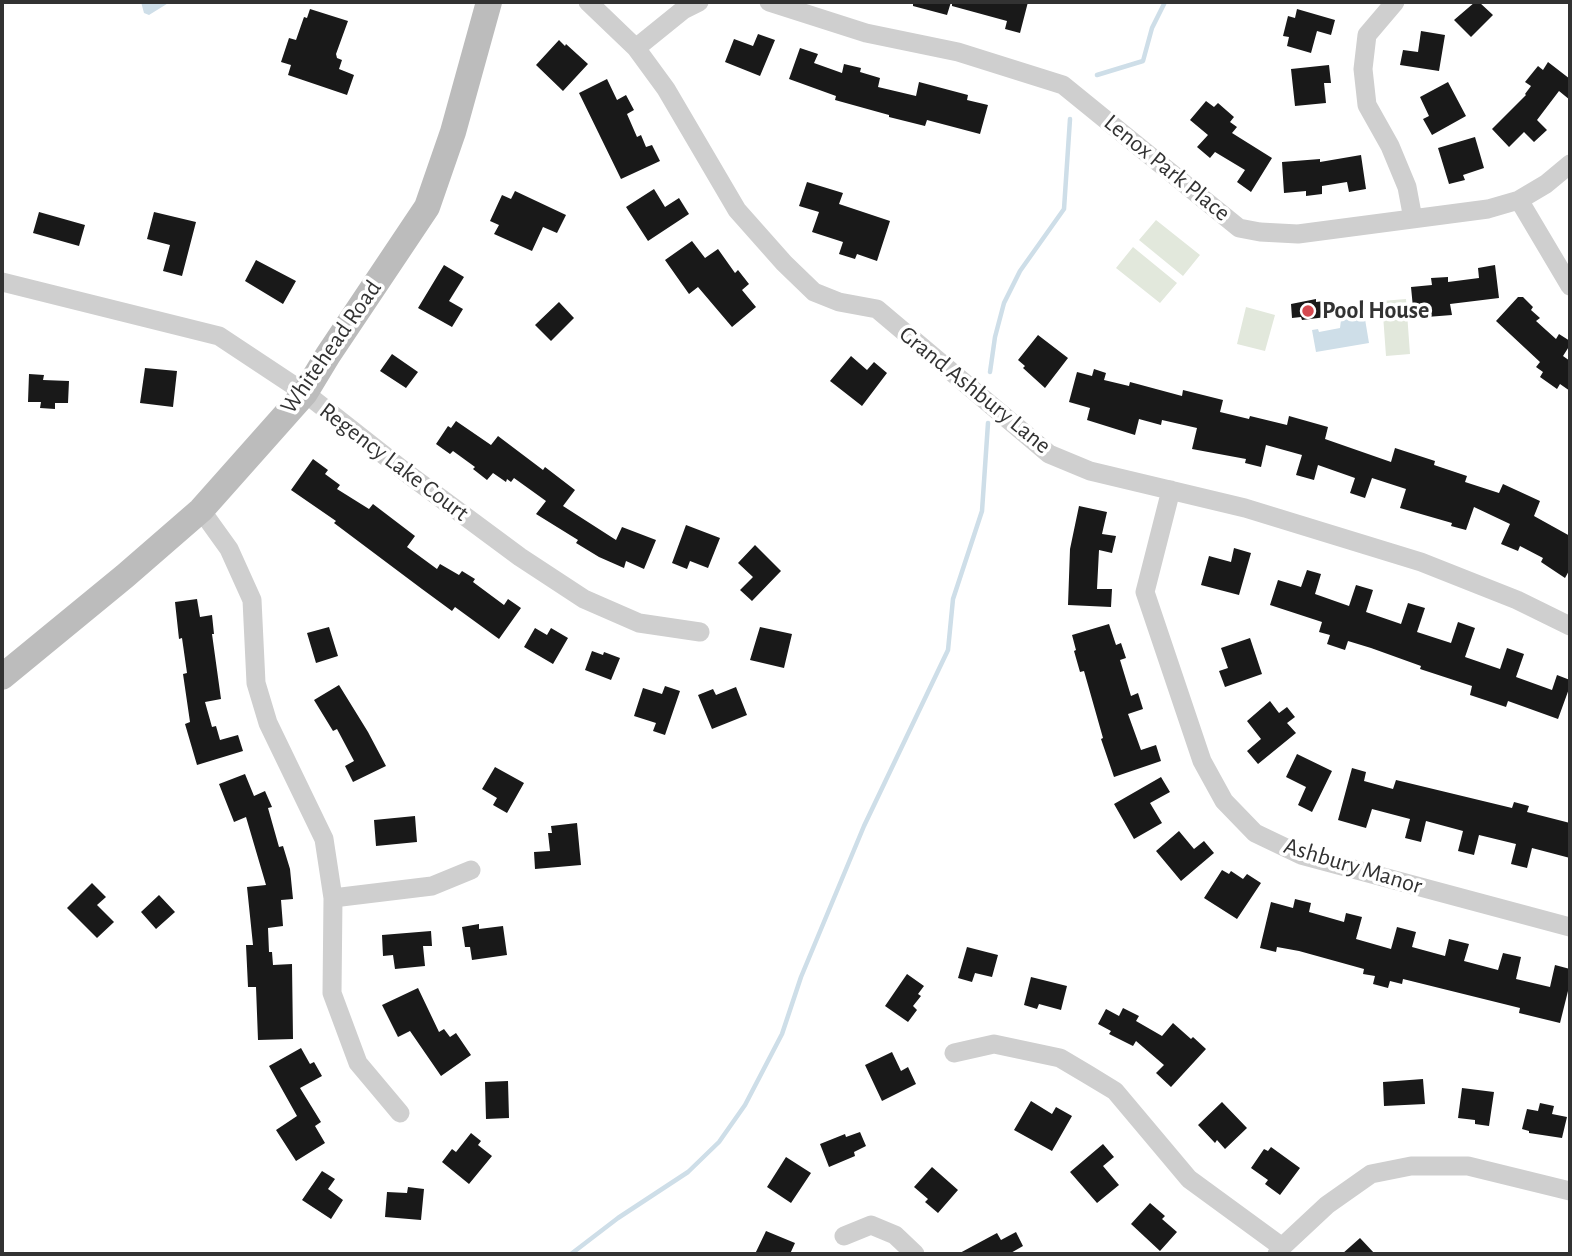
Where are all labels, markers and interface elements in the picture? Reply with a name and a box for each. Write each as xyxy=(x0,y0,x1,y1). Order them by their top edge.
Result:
street label: Lenox Park Place xyxy=(1098,108,1236,228)
street label: Whitehead Road xyxy=(274,275,388,419)
place label: Pool House xyxy=(1322,297,1429,325)
marker: Pool House xyxy=(1300,303,1316,319)
street label: Grand Ashbury Lane xyxy=(893,320,1057,460)
street label: Regency Lake Court xyxy=(314,396,474,528)
street label: Ashbury Manor xyxy=(1280,831,1426,901)

